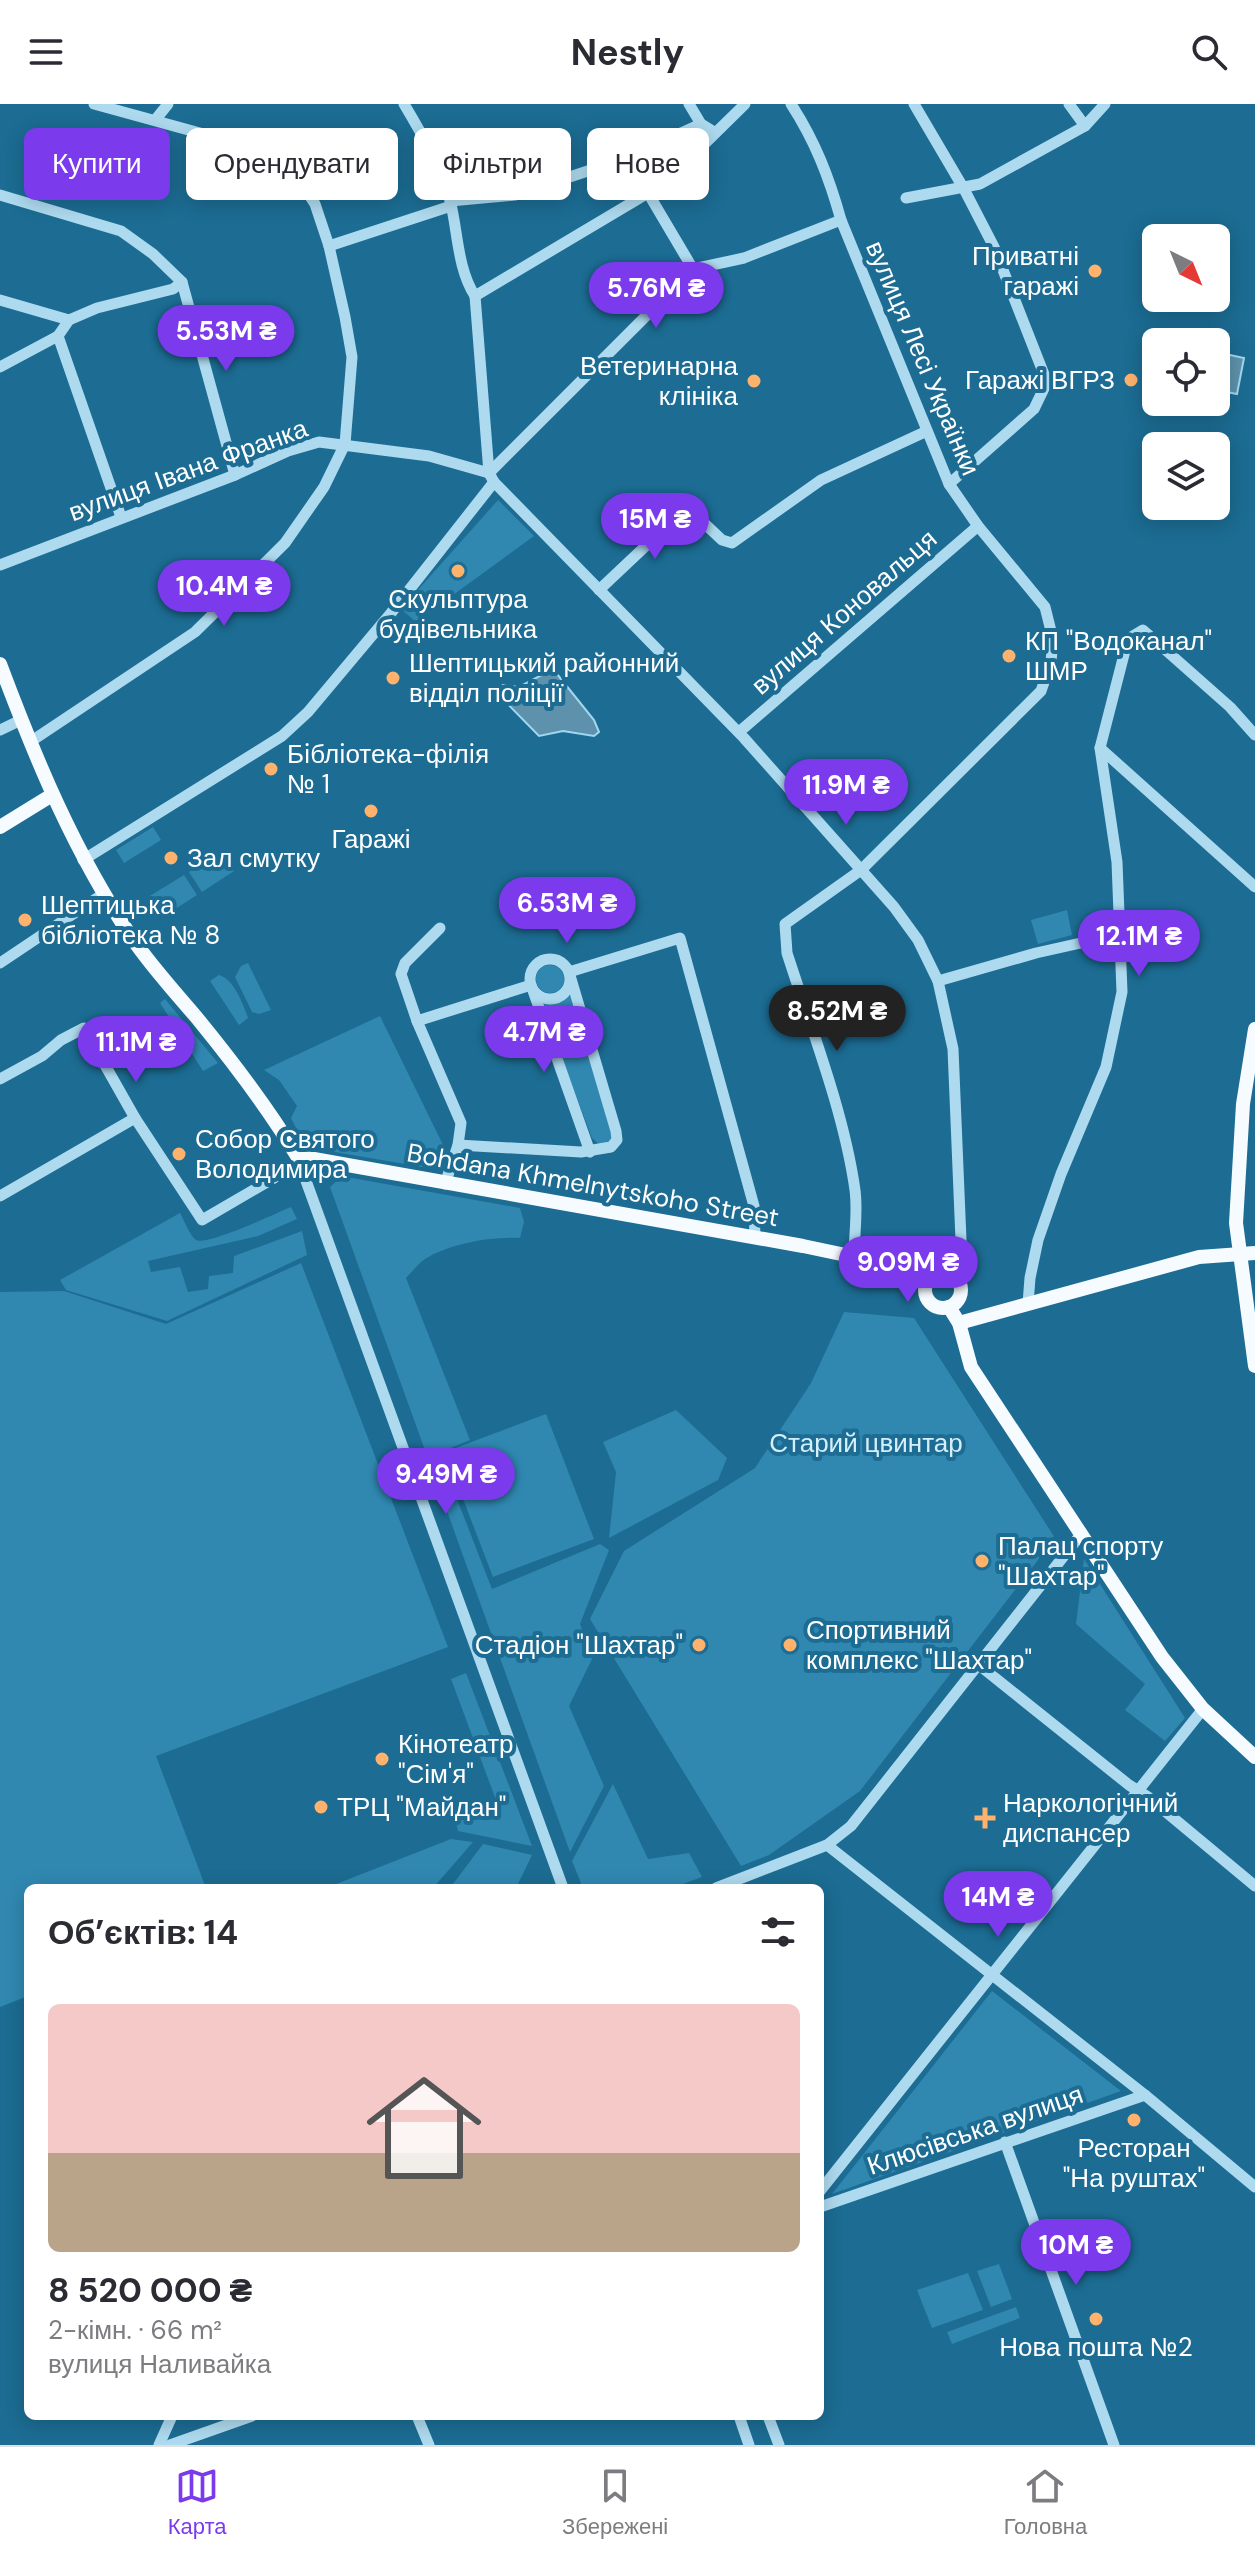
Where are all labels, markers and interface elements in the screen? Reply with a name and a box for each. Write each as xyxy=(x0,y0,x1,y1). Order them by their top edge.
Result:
text: Nestly xyxy=(571,29,684,76)
icon: menu xyxy=(24,30,68,74)
icon: search xyxy=(1187,30,1231,74)
chip: Купити xyxy=(24,128,170,200)
chip: Орендувати xyxy=(186,128,398,200)
chip: Фільтри xyxy=(414,128,571,200)
chip: Нове xyxy=(587,128,709,200)
north arrow xyxy=(1142,224,1230,312)
map controls xyxy=(1142,224,1230,520)
street label: вулиця Лесі Українки xyxy=(858,236,988,480)
place label: Приватні гаражі xyxy=(972,239,1079,303)
pin: 5.76M ₴ xyxy=(582,262,730,330)
marker: Приватні гаражі xyxy=(1086,262,1104,280)
text: 5.76M ₴ xyxy=(607,271,705,305)
pin: 5.53M ₴ xyxy=(152,305,300,373)
text: 5.53M ₴ xyxy=(175,314,277,348)
button: locate xyxy=(1142,328,1230,416)
place label: Ветеринарна клініка xyxy=(580,349,739,413)
place label: Гаражі ВГРЗ xyxy=(965,363,1115,397)
marker: Гаражі ВГРЗ xyxy=(1122,371,1140,389)
marker: Ветеринарна клініка xyxy=(745,372,763,390)
street label: вулиця Івана Франка xyxy=(64,411,313,529)
button: layers xyxy=(1142,432,1230,520)
pin: 15M ₴ xyxy=(599,493,711,561)
text: 15M ₴ xyxy=(619,502,691,536)
street label: вулиця Коновальця xyxy=(744,522,944,702)
pin: 10.4M ₴ xyxy=(150,560,298,628)
marker: Скульптура будівельника xyxy=(449,562,467,580)
text: 10.4M ₴ xyxy=(176,569,272,603)
place label: Скульптура будівельника xyxy=(379,582,538,646)
place label: КП "Водоканал" ШМР xyxy=(1025,624,1212,688)
place label: Шептицький районний відділ поліції xyxy=(409,646,679,710)
marker: КП "Водоканал" ШМР xyxy=(1000,647,1018,665)
marker: Шептицький районний відділ поліції xyxy=(384,669,402,687)
place label: Бiблiотека-фiлiя № 1 xyxy=(287,737,489,801)
pin: 11.9M ₴ xyxy=(772,759,920,827)
marker: Бiблiотека-фiлiя № 1 xyxy=(262,760,280,778)
text: 11.9M ₴ xyxy=(802,768,890,802)
marker: Гаражі xyxy=(362,802,380,820)
place label: Гаражі xyxy=(331,822,411,856)
place label: Зал смутку xyxy=(187,841,320,875)
marker: Зал смутку xyxy=(162,849,180,867)
pin: 6.53M ₴ xyxy=(493,877,641,945)
text: 6.53M ₴ xyxy=(517,886,617,920)
place label: Шептицька бібліотека № 8 xyxy=(41,888,220,952)
pin: 12.1M ₴ xyxy=(1065,910,1213,978)
marker: Шептицька бібліотека № 8 xyxy=(16,911,34,929)
text: 12.1M ₴ xyxy=(1096,919,1182,953)
pin: 8.52M ₴ xyxy=(763,985,911,1053)
text: 8.52M ₴ xyxy=(787,994,887,1028)
pin: 4.7M ₴ xyxy=(479,1006,609,1074)
text: 4.7M ₴ xyxy=(502,1015,586,1049)
pin: 11.1M ₴ xyxy=(62,1016,210,1084)
text: 11.1M ₴ xyxy=(96,1025,176,1059)
place label: Собор Святого Володимира xyxy=(195,1122,375,1186)
street label: Bohdana Khmelnytskoho Street xyxy=(404,1136,782,1234)
marker: Собор Святого Володимира xyxy=(170,1145,188,1163)
pin: 9.09M ₴ xyxy=(834,1236,982,1304)
text: 9.09M ₴ xyxy=(857,1245,959,1279)
park label: Старий цвинтар xyxy=(769,1426,963,1460)
pin: 9.49M ₴ xyxy=(372,1448,520,1516)
text: 9.49M ₴ xyxy=(395,1457,497,1491)
place label: Палац спорту "Шахтар" xyxy=(998,1529,1163,1593)
marker: Палац спорту "Шахтар" xyxy=(973,1552,991,1570)
place label: Спортивний комплекс "Шахтар" xyxy=(806,1613,1032,1677)
place label: Стадіон "Шахтар" xyxy=(475,1628,683,1662)
marker: Стадіон "Шахтар" xyxy=(690,1636,708,1654)
marker: Спортивний комплекс "Шахтар" xyxy=(781,1636,799,1654)
place label: Кінотеатр "Сім'я" xyxy=(398,1727,514,1791)
marker: Кінотеатр "Сім'я" xyxy=(373,1750,391,1768)
place label: Наркологічний диспансер xyxy=(1003,1786,1178,1850)
place label: ТРЦ "Майдан" xyxy=(337,1790,506,1824)
marker: ТРЦ "Майдан" xyxy=(312,1798,330,1816)
marker: Наркологічний диспансер xyxy=(974,1807,996,1829)
pin: 14M ₴ xyxy=(942,1871,1054,1939)
text: 14M ₴ xyxy=(962,1880,1034,1914)
text: Об’єктів: 14 xyxy=(48,1910,238,1955)
icon: filters xyxy=(756,1910,800,1954)
icon: home xyxy=(352,2056,496,2200)
street label: Клюсівська вулиця xyxy=(862,2077,1088,2183)
marker: Ресторан "На руштах" xyxy=(1125,2111,1143,2129)
place label: Ресторан "На руштах" xyxy=(1063,2131,1205,2195)
pin: 10M ₴ xyxy=(1020,2219,1132,2287)
text: 10M ₴ xyxy=(1039,2228,1113,2262)
text: 8 520 000 ₴ xyxy=(48,2268,252,2313)
marker: Нова пошта №2 xyxy=(1087,2310,1105,2328)
text: 2-кімн. · 66 m² xyxy=(48,2313,222,2347)
place label: Нова пошта №2 xyxy=(999,2330,1193,2364)
text: вулиця Наливайка xyxy=(48,2347,271,2381)
tab: Карта xyxy=(168,2464,227,2541)
tab: Збережені xyxy=(562,2464,668,2541)
tab: Головна xyxy=(1004,2464,1087,2541)

